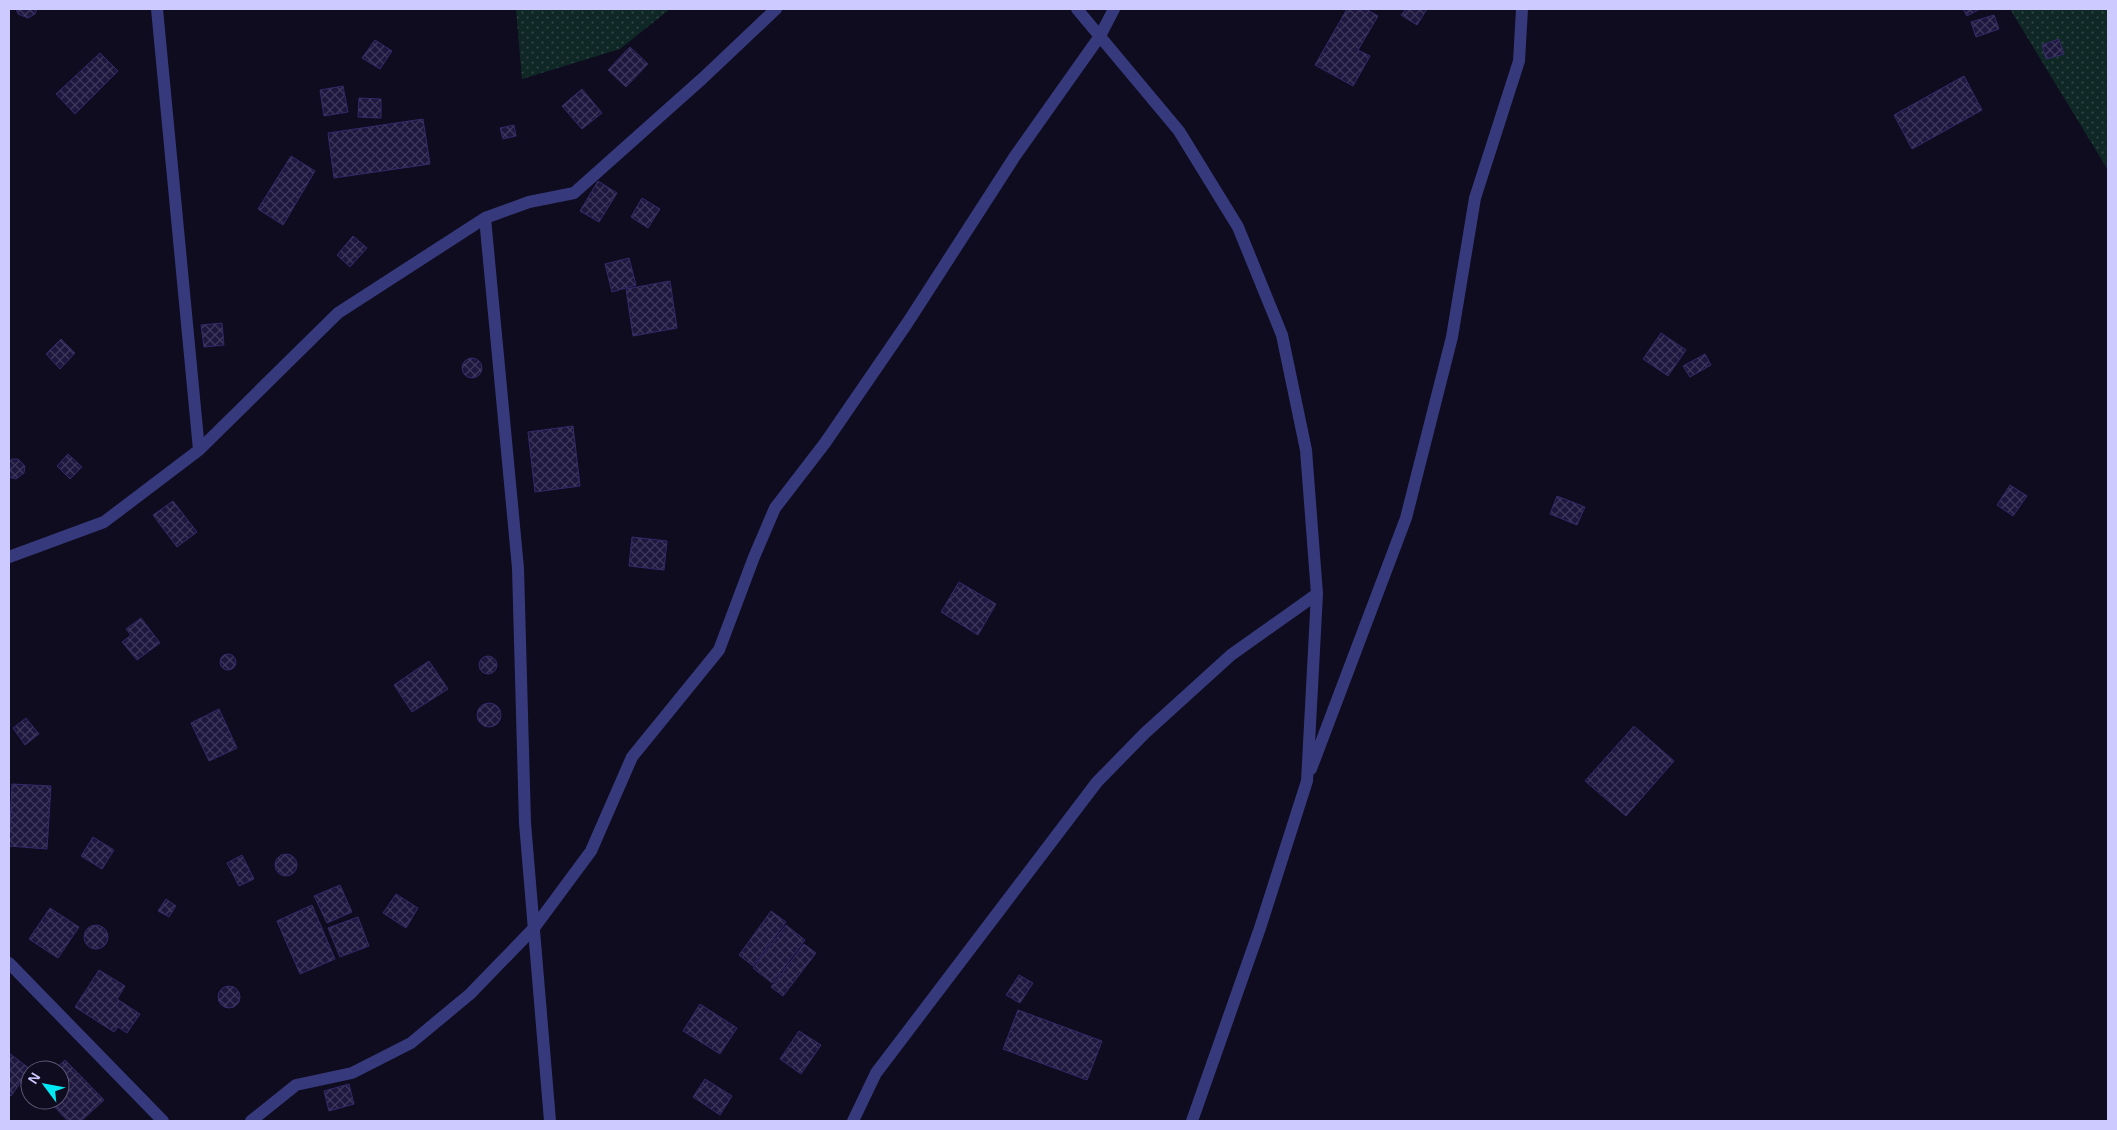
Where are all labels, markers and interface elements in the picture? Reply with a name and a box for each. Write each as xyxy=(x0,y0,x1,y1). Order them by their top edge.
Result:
north arrow xyxy=(20,1060,70,1110)
text: N xyxy=(25,1070,43,1087)

